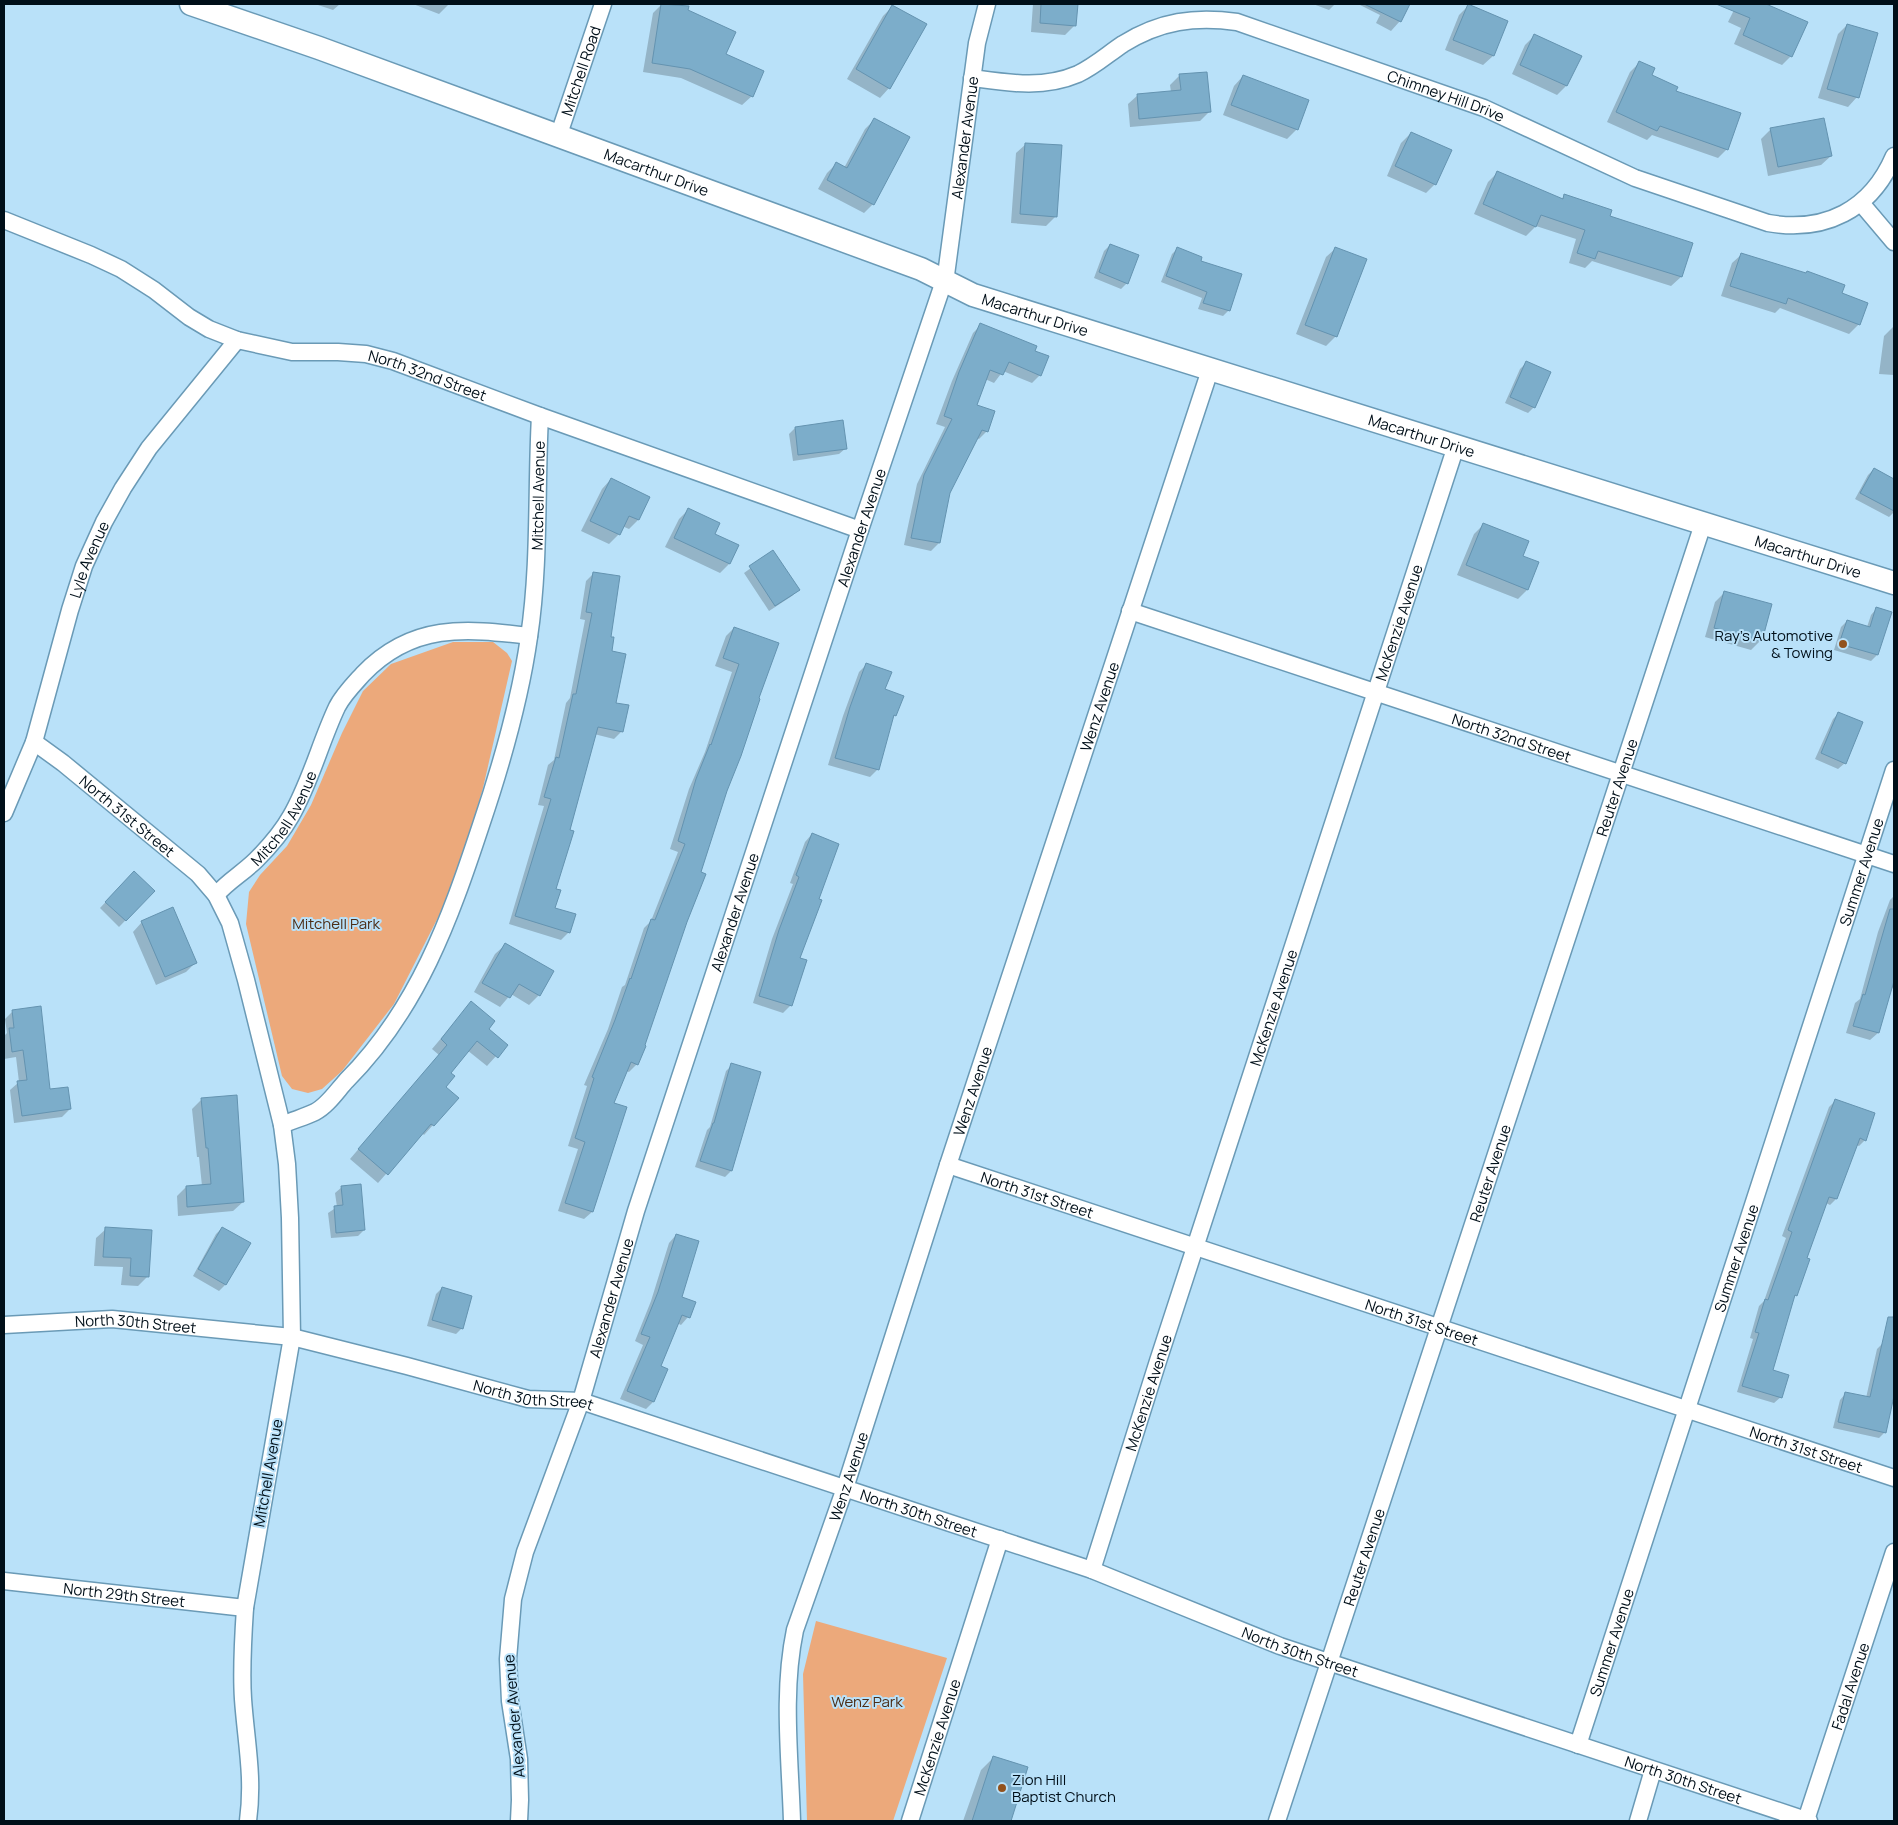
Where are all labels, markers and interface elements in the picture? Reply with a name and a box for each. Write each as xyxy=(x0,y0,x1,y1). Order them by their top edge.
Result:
street label: Mitchell Road xyxy=(556,23,605,118)
street label: Chimney Hill Drive xyxy=(1385,65,1508,127)
street label: Alexander Avenue xyxy=(946,75,983,200)
street label: Macarthur Drive xyxy=(601,143,712,201)
street label: Macarthur Drive xyxy=(979,288,1091,341)
street label: North 32nd Street xyxy=(366,345,490,406)
street label: Macarthur Drive xyxy=(1366,409,1478,462)
street label: Mitchell Avenue xyxy=(526,440,549,551)
street label: Alexander Avenue xyxy=(832,465,891,589)
street label: Lyle Avenue xyxy=(64,517,114,600)
street label: Macarthur Drive xyxy=(1753,530,1864,583)
street label: McKenzie Avenue xyxy=(1370,561,1427,683)
place label: Ray's Automotive & Towing xyxy=(1715,625,1833,663)
marker: Ray's Automotive & Towing xyxy=(1837,638,1849,650)
street label: Wenz Avenue xyxy=(1075,659,1124,754)
street label: North 32nd Street xyxy=(1449,708,1574,767)
street label: Reuter Avenue xyxy=(1591,736,1642,839)
street label: Mitchell Avenue xyxy=(246,767,321,870)
street label: North 31st Street xyxy=(75,770,179,861)
street label: Summer Avenue xyxy=(1834,815,1888,928)
street label: Alexander Avenue xyxy=(705,850,764,974)
park label: Mitchell Park xyxy=(292,913,380,934)
street label: McKenzie Avenue xyxy=(1244,946,1302,1068)
street label: Wenz Avenue xyxy=(948,1043,997,1138)
street label: Reuter Avenue xyxy=(1464,1121,1516,1225)
street label: North 31st Street xyxy=(978,1166,1096,1223)
street label: Summer Avenue xyxy=(1709,1201,1763,1315)
street label: Alexander Avenue xyxy=(584,1235,638,1360)
street label: North 31st Street xyxy=(1363,1293,1481,1350)
street label: North 30th Street xyxy=(74,1308,197,1338)
street label: McKenzie Avenue xyxy=(1120,1331,1177,1454)
street label: North 30th Street xyxy=(471,1374,597,1415)
street label: Mitchell Avenue xyxy=(248,1417,288,1529)
street label: North 31st Street xyxy=(1747,1421,1865,1477)
street label: Wenz Avenue xyxy=(824,1429,873,1524)
street label: North 30th Street xyxy=(858,1484,980,1542)
street label: Reuter Avenue xyxy=(1338,1505,1390,1608)
street label: North 29th Street xyxy=(62,1577,186,1612)
street label: Summer Avenue xyxy=(1584,1585,1639,1699)
street label: North 30th Street xyxy=(1239,1621,1361,1682)
street label: Fadal Avenue xyxy=(1826,1639,1874,1732)
street label: Alexander Avenue xyxy=(498,1653,530,1779)
street label: McKenzie Avenue xyxy=(908,1676,965,1798)
park label: Wenz Park xyxy=(831,1691,903,1712)
street label: North 30th Street xyxy=(1622,1750,1745,1809)
place label: Zion Hill Baptist Church xyxy=(1012,1769,1116,1807)
marker: Zion Hill Baptist Church xyxy=(996,1782,1008,1794)

